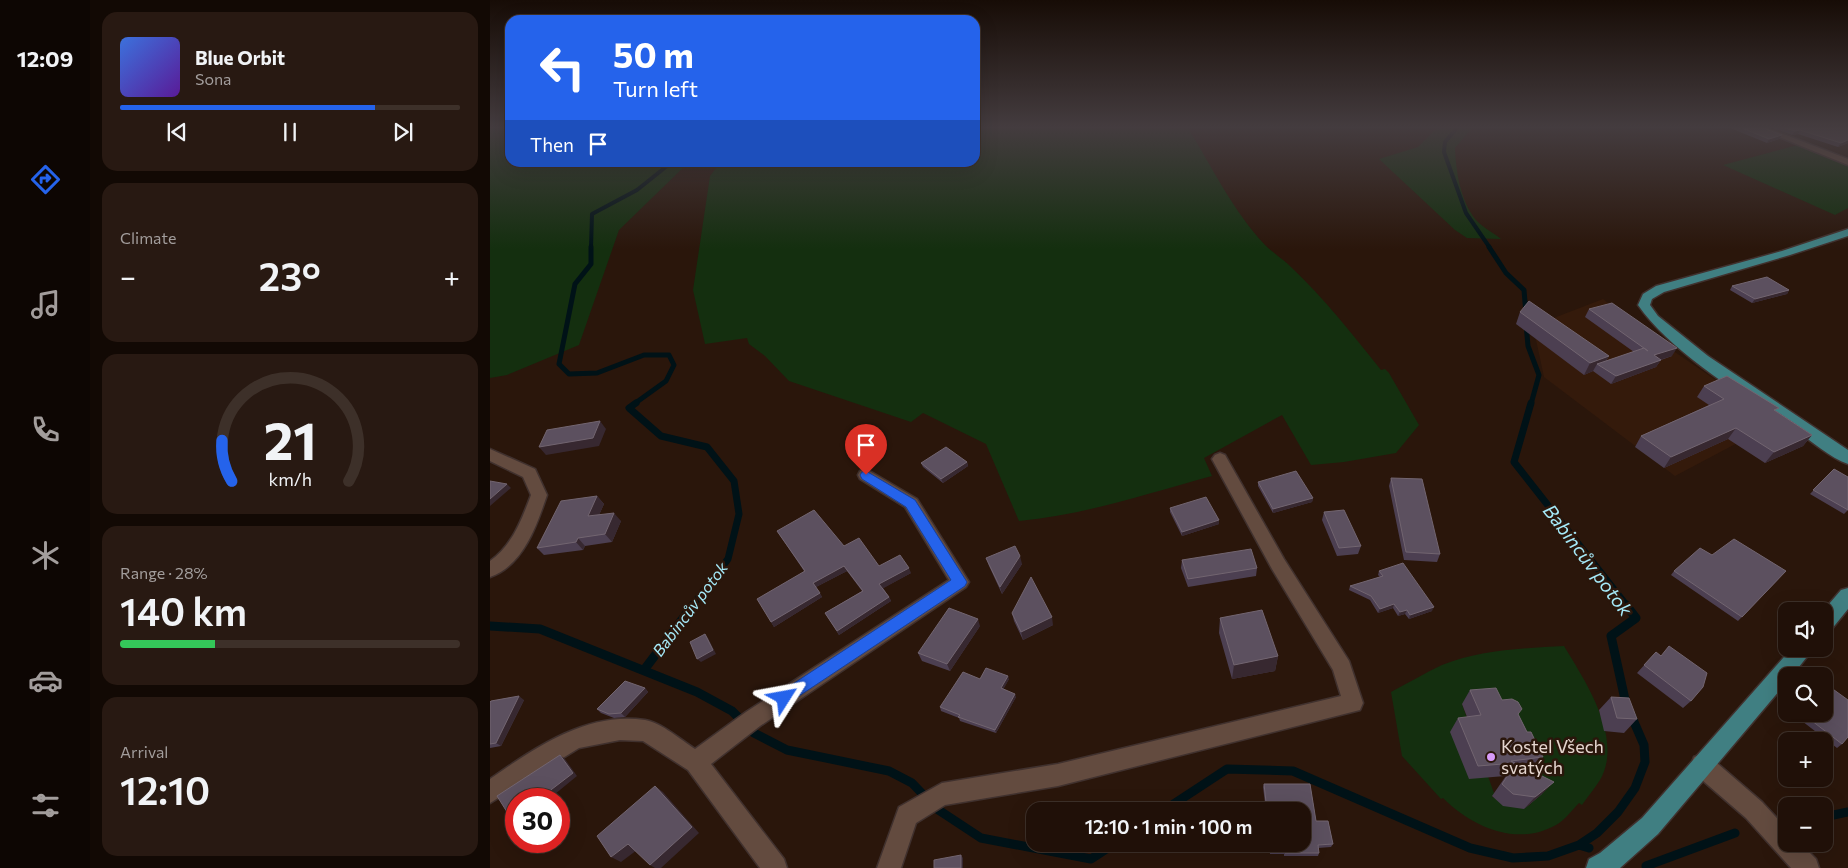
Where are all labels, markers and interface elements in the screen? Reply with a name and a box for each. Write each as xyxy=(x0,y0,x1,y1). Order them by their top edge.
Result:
text: 50 m xyxy=(613,32,694,75)
icon: left xyxy=(530,35,595,100)
text: 12:09 xyxy=(17,45,73,72)
text: Blue Orbit xyxy=(195,46,285,69)
text: Sona xyxy=(195,69,231,88)
text: Turn left xyxy=(613,75,698,102)
icon: previous xyxy=(163,118,191,146)
icon: pause xyxy=(276,118,304,146)
icon: next xyxy=(389,118,417,146)
icon: arrive xyxy=(584,130,612,158)
text: Then xyxy=(530,133,574,156)
icon: directions xyxy=(28,162,63,197)
text: Climate xyxy=(120,228,176,247)
text: 23° xyxy=(259,252,321,299)
text: − xyxy=(120,259,136,293)
text: + xyxy=(444,259,460,293)
icon: music xyxy=(28,287,63,322)
text: 21 xyxy=(263,407,317,471)
icon: phone xyxy=(28,412,63,447)
pin xyxy=(845,424,887,475)
icon: arrive xyxy=(852,431,880,459)
text: km/h xyxy=(268,468,312,490)
water label: Babincův potok xyxy=(1539,499,1638,621)
icon: climate xyxy=(28,538,63,573)
water label: Babincův potok xyxy=(648,558,731,660)
text: Range · 28% xyxy=(120,563,208,582)
text: 140 km xyxy=(120,587,247,634)
map controls xyxy=(1778,602,1833,852)
button: sound xyxy=(1778,602,1833,657)
icon: car xyxy=(28,663,63,698)
button: search xyxy=(1778,667,1833,722)
position arrow xyxy=(757,671,809,723)
button: + xyxy=(1778,732,1833,787)
place label: Kostel Všech svatých xyxy=(1501,735,1604,778)
text: Arrival xyxy=(120,742,168,761)
marker: Kostel Všech svatých xyxy=(1485,751,1497,763)
text: 12:10 xyxy=(120,766,210,813)
icon: filters xyxy=(28,788,63,823)
speed limit sign: 30 xyxy=(505,788,570,853)
button: − xyxy=(1778,797,1833,852)
text: 12:10 · 1 min · 100 m xyxy=(1085,815,1252,838)

